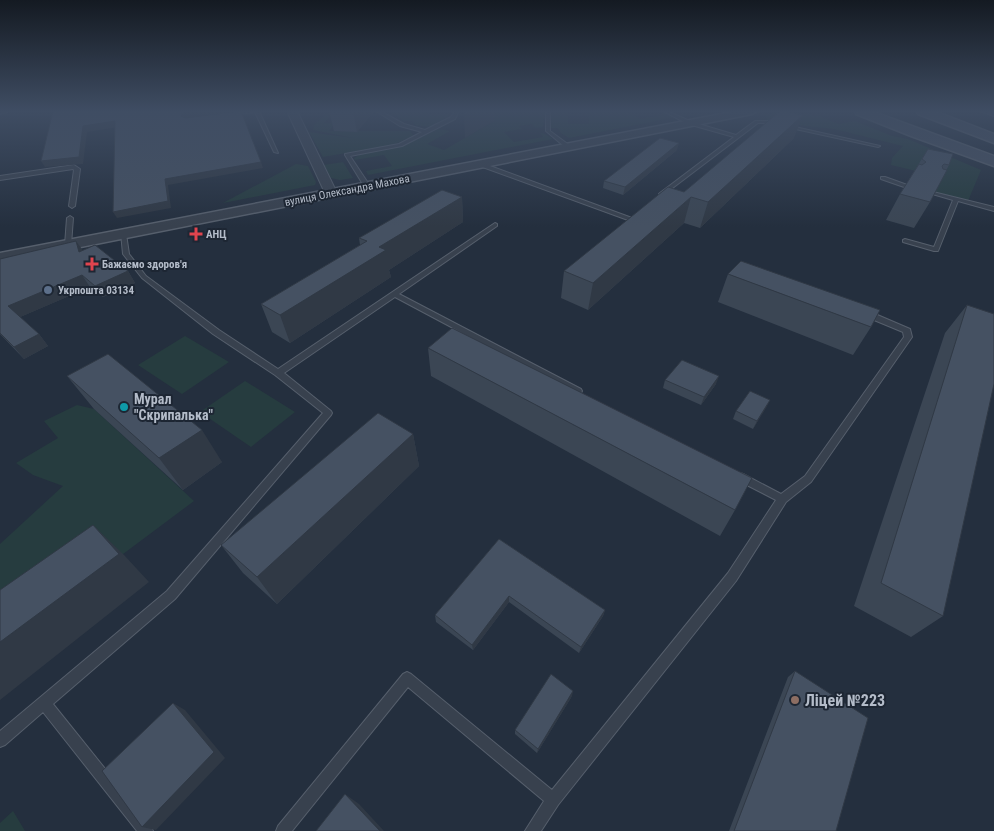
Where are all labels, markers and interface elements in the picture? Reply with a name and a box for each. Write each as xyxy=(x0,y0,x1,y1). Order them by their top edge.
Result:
street label: вулиця Олександра Махова xyxy=(284,172,411,209)
marker: АНЦ xyxy=(190,228,202,240)
place label: АНЦ xyxy=(206,228,227,241)
marker: Бажаємо здоров'я xyxy=(86,258,98,270)
place label: Бажаємо здоров'я xyxy=(102,258,187,271)
marker: Укрпошта 03134 xyxy=(42,284,54,296)
place label: Укрпошта 03134 xyxy=(58,284,134,297)
place label: Мурал "Скрипалька" xyxy=(134,391,213,423)
marker: Мурал "Скрипалька" xyxy=(118,401,130,413)
place label: Ліцей №223 xyxy=(805,691,885,710)
marker: Ліцей №223 xyxy=(789,694,801,706)

